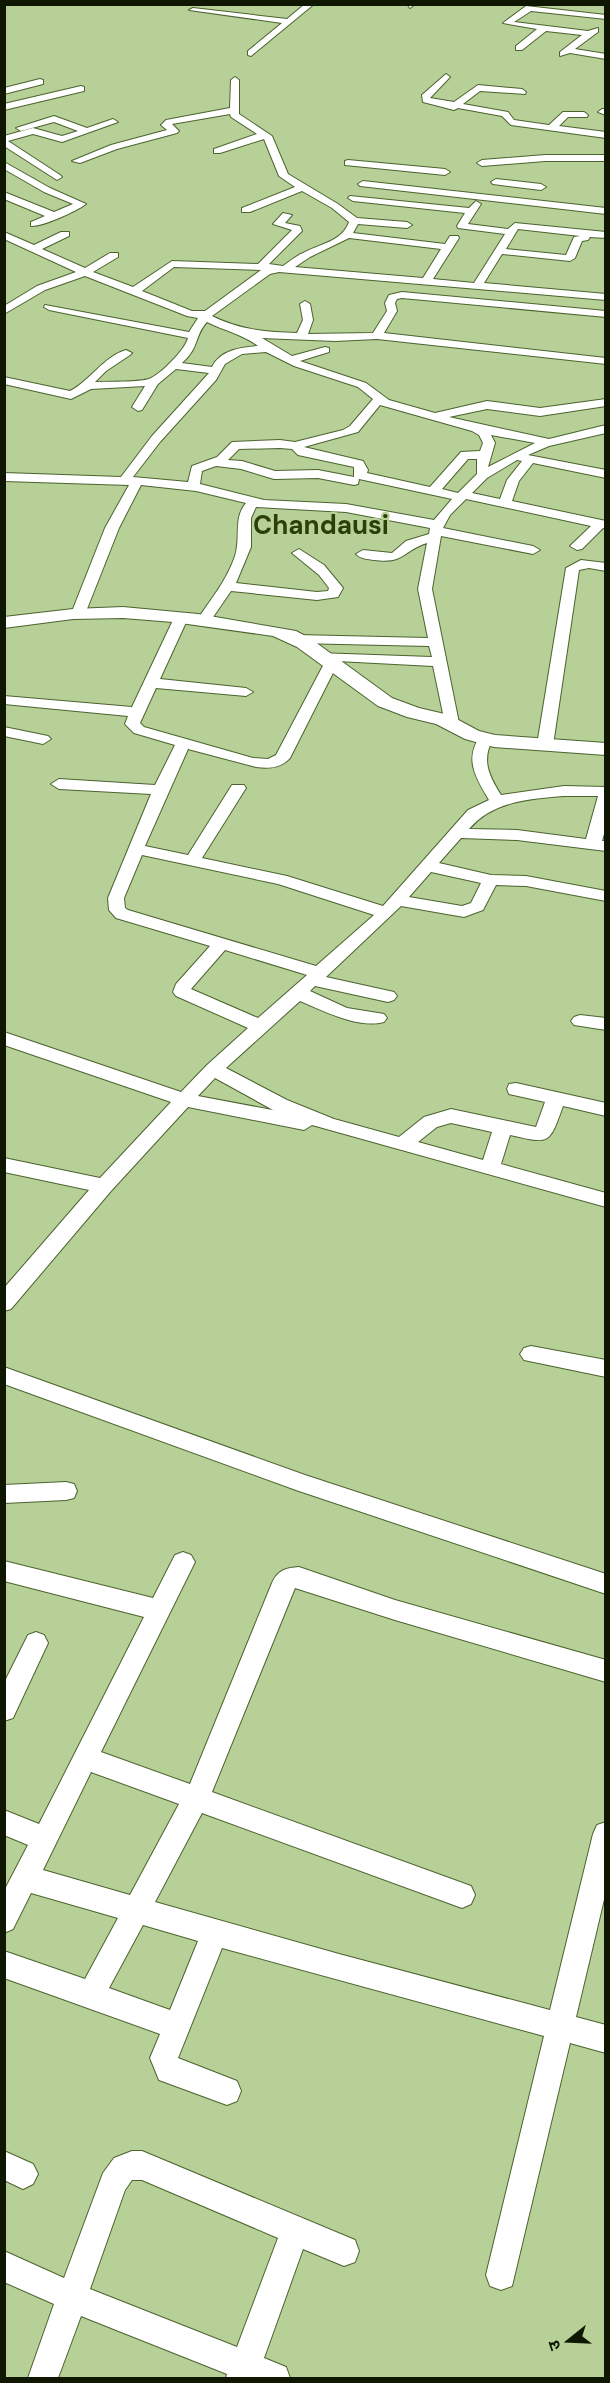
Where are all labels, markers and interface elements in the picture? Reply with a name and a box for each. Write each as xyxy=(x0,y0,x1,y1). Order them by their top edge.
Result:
district label: Chandausi xyxy=(253,508,389,542)
north arrow xyxy=(538,2311,598,2371)
text: उ xyxy=(543,2337,566,2353)

